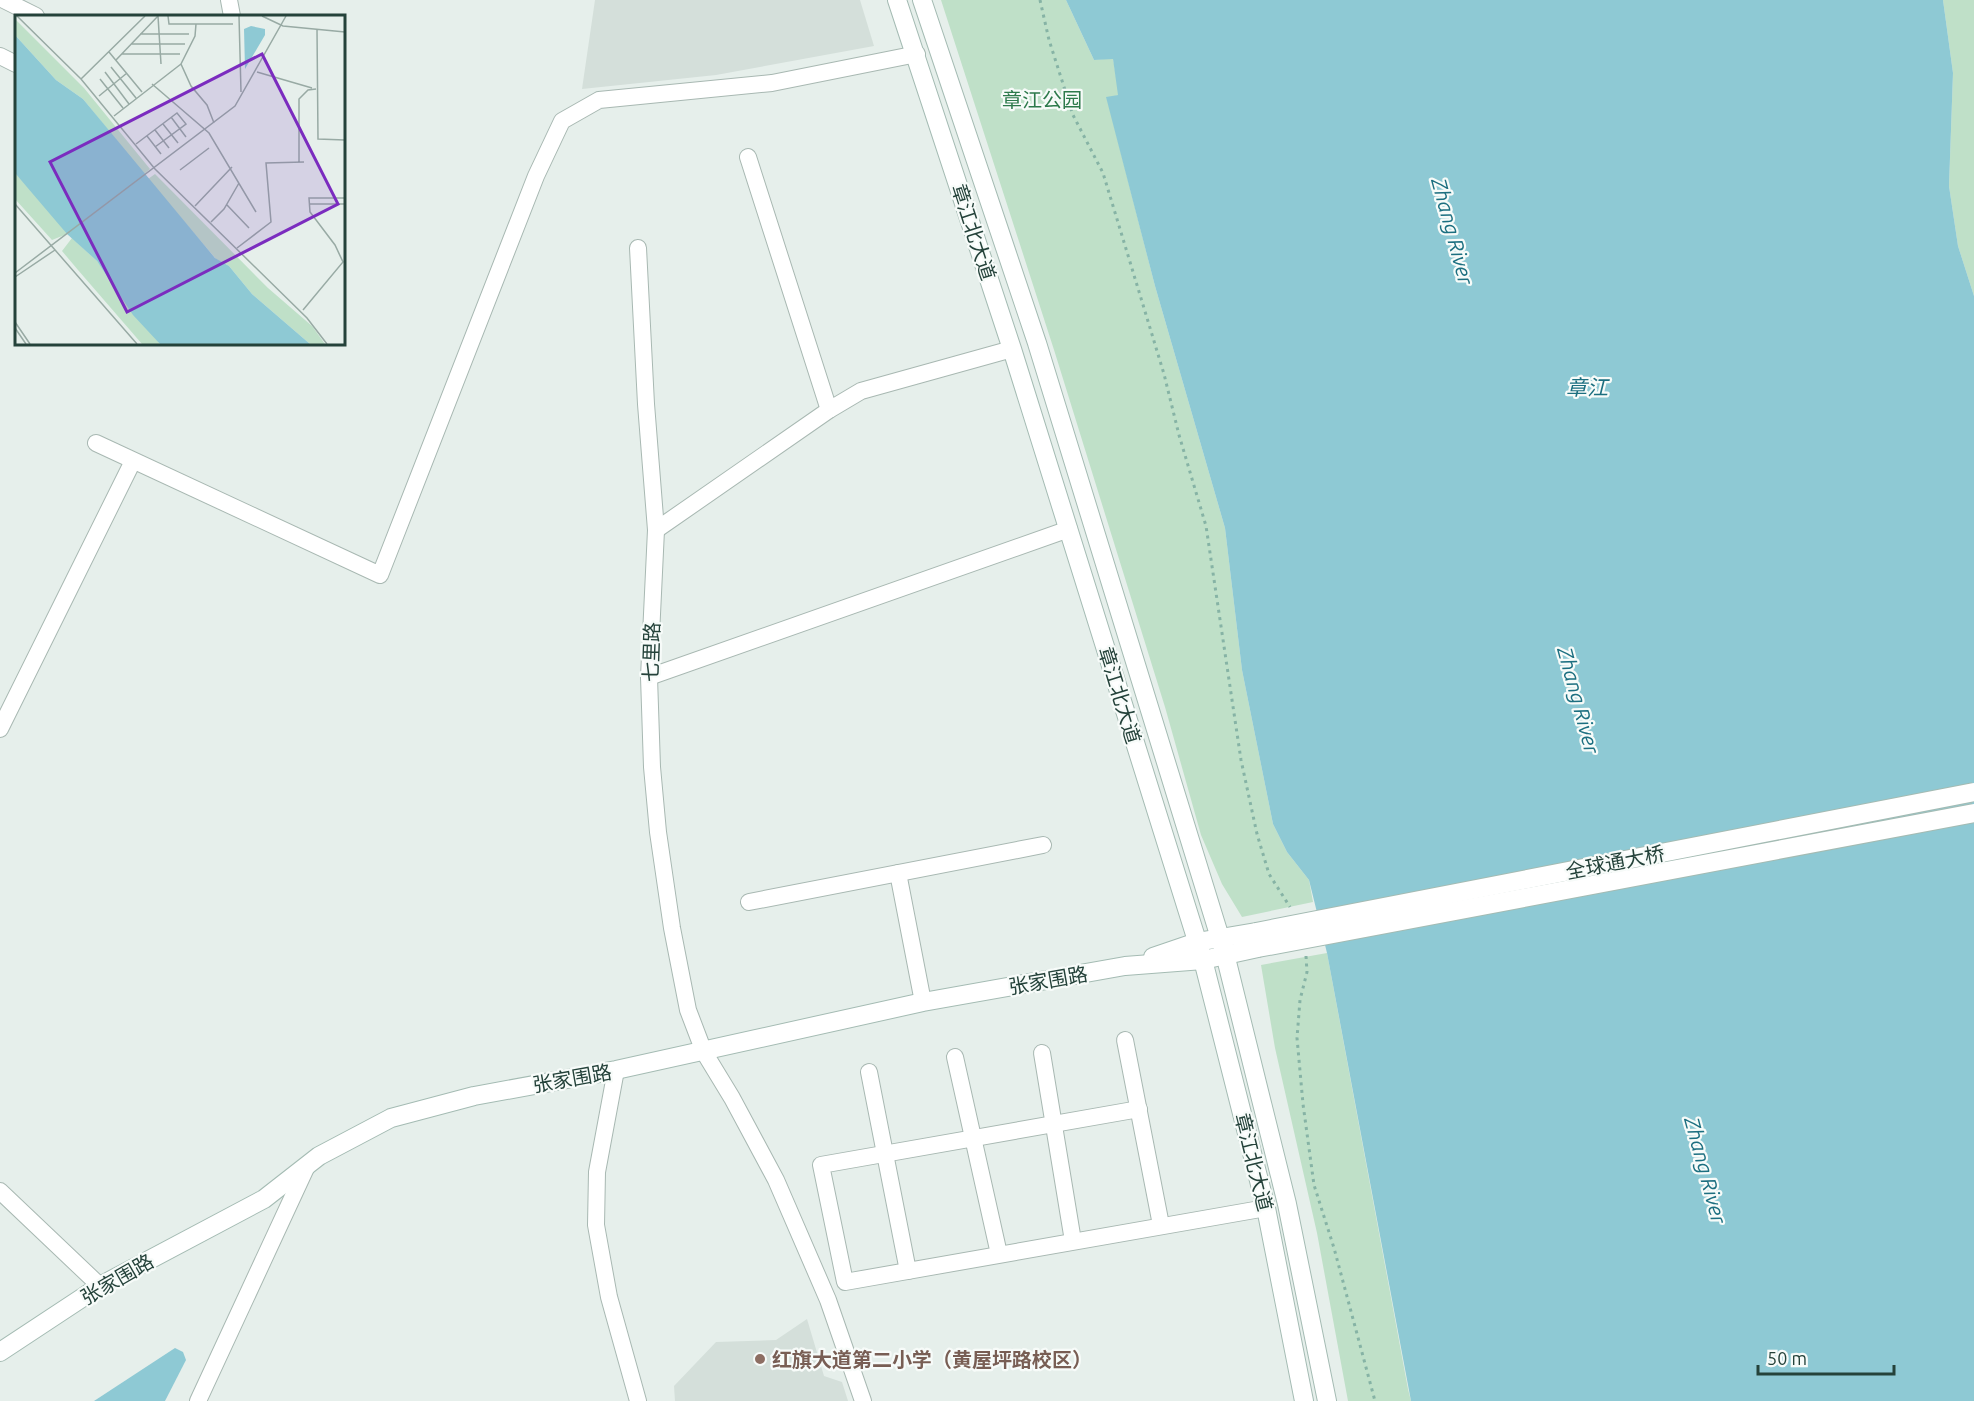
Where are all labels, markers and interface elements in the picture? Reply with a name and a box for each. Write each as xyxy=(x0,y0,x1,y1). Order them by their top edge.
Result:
inset map xyxy=(15,15,345,345)
park label: 章江公园 xyxy=(1002,88,1082,111)
water label: Zhang River xyxy=(1427,174,1479,288)
street label: 章江北大道 xyxy=(948,181,1000,283)
water label: 章江 xyxy=(1566,375,1610,399)
street label: 七里路 xyxy=(638,622,664,682)
water label: Zhang River xyxy=(1553,643,1605,757)
street label: 章江北大道 xyxy=(1094,644,1146,746)
street label: 全球通大桥 xyxy=(1564,841,1666,883)
street label: 张家围路 xyxy=(1007,962,1089,998)
street label: 张家围路 xyxy=(531,1060,613,1096)
street label: 章江北大道 xyxy=(1231,1111,1277,1213)
water label: Zhang River xyxy=(1680,1113,1732,1227)
street label: 张家围路 xyxy=(77,1249,157,1309)
scale bar xyxy=(1758,1338,1894,1376)
place label: 红旗大道第二小学（黄屋坪路校区） xyxy=(772,1348,1092,1371)
text: 50 m xyxy=(1767,1348,1807,1368)
marker: 红旗大道第二小学（黄屋坪路校区） xyxy=(753,1352,767,1366)

